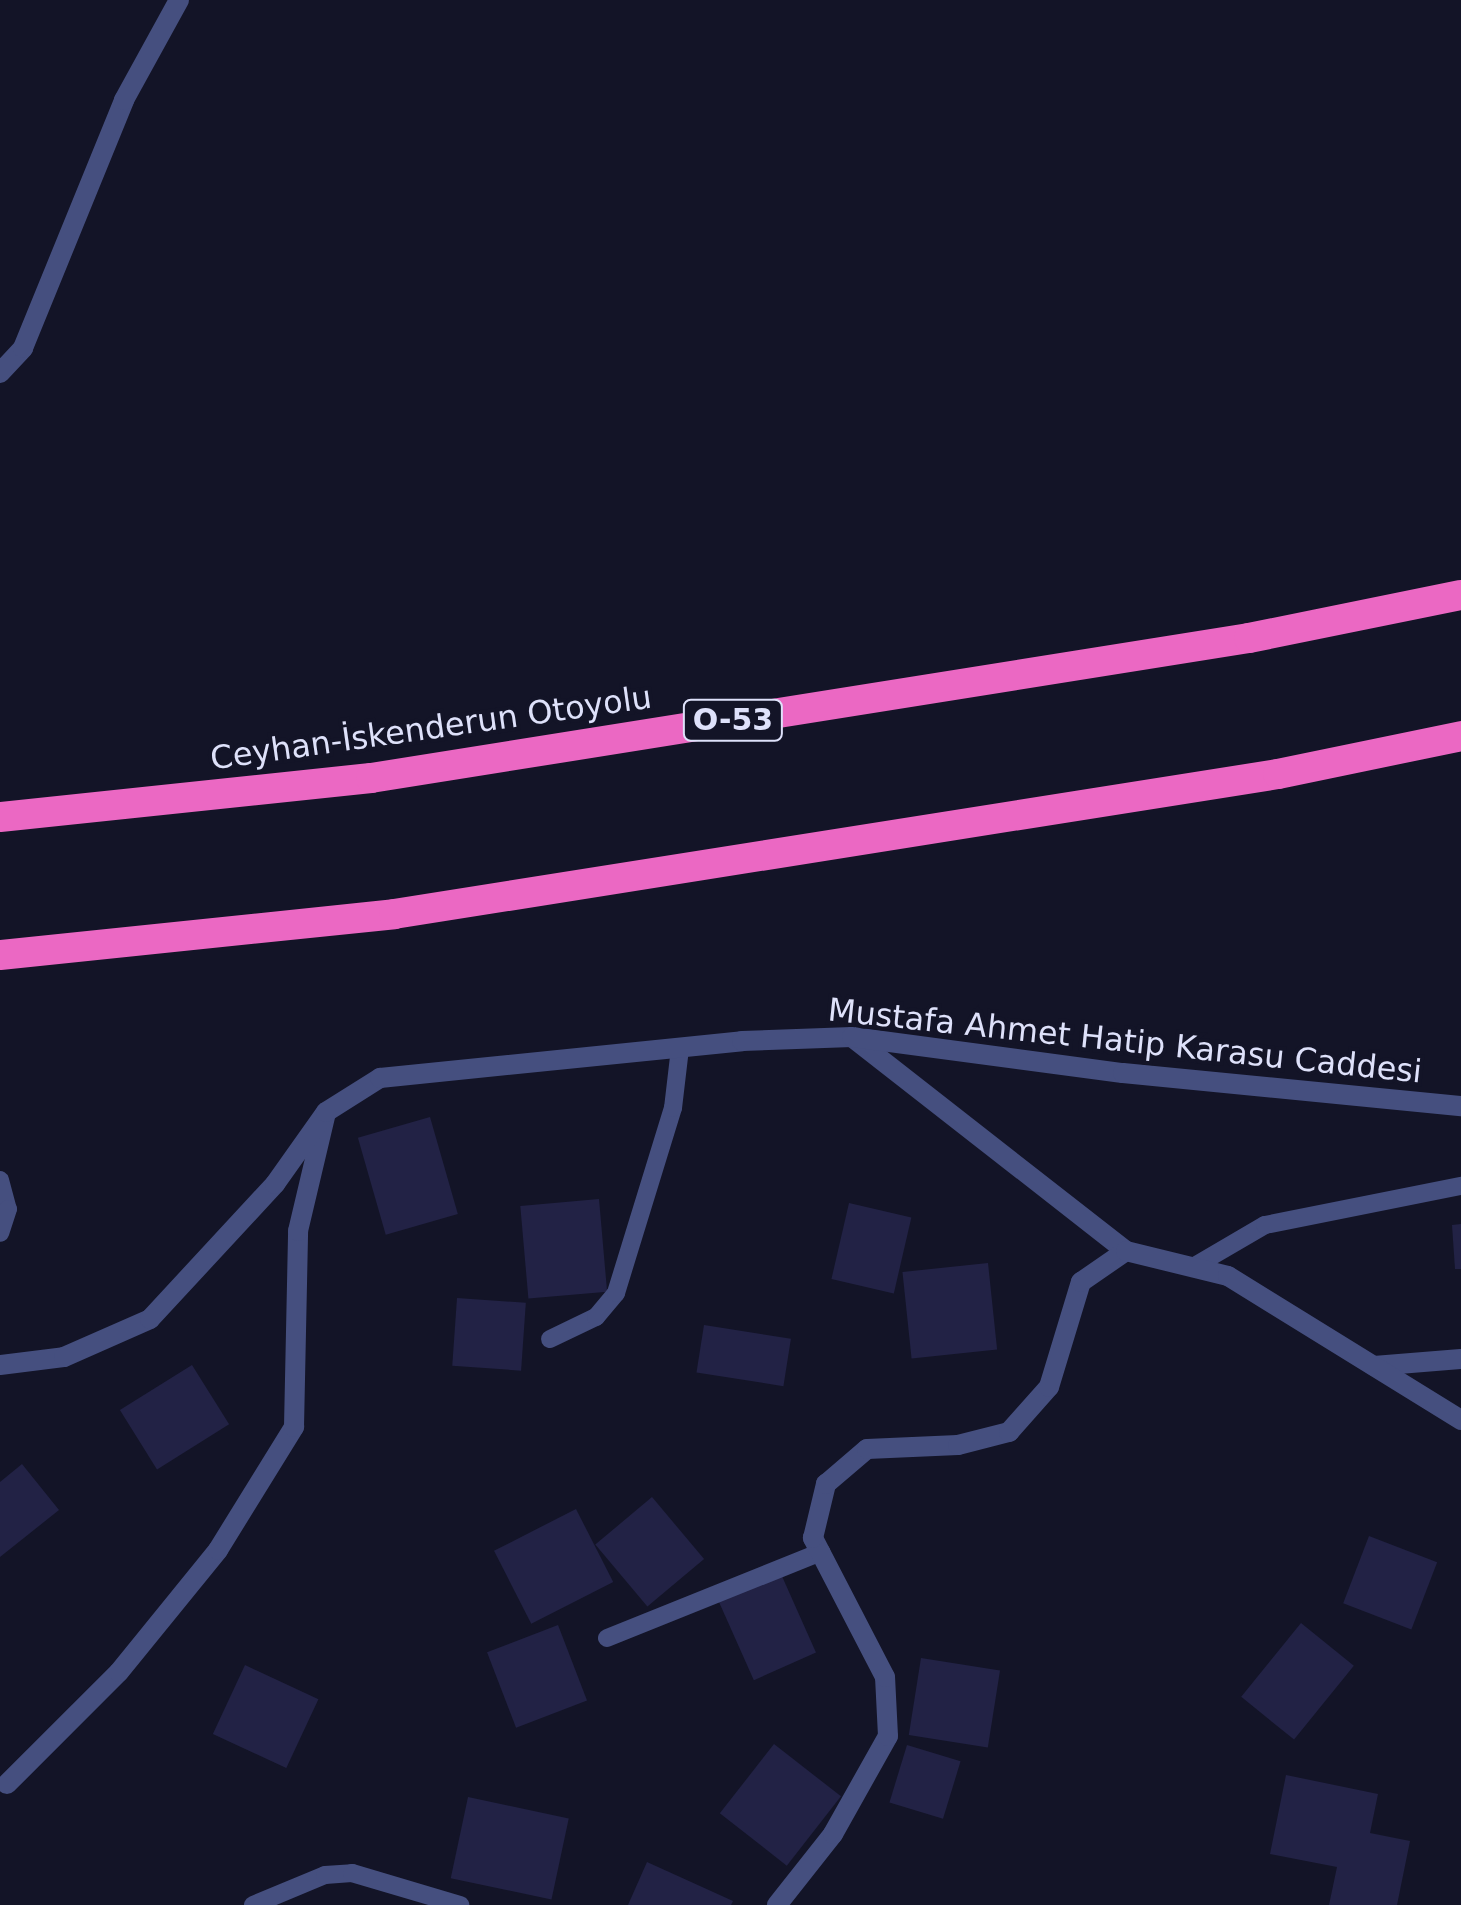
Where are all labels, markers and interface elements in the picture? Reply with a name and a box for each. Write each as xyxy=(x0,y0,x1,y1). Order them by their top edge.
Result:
street label: Ceyhan-İskenderun Otoyolu xyxy=(208,678,654,778)
road number: O-53 xyxy=(680,695,786,745)
street label: Mustafa Ahmet Hatip Karasu Caddesi xyxy=(826,991,1424,1091)

